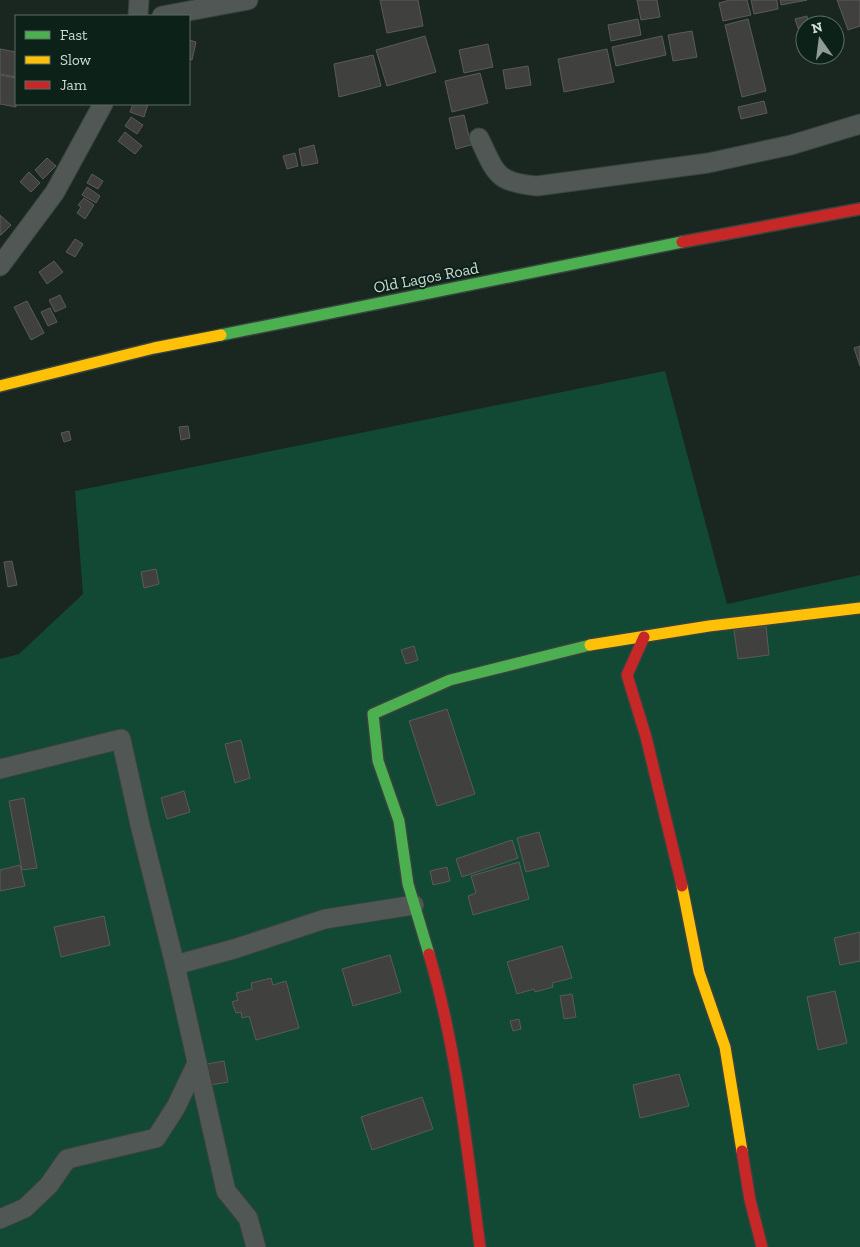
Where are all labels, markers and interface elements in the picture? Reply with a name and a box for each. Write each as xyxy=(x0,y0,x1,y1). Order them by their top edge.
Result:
legend xyxy=(15,15,190,105)
north arrow xyxy=(795,15,845,65)
text: N xyxy=(810,18,825,37)
text: Fast xyxy=(60,26,88,44)
text: Slow xyxy=(60,51,92,69)
text: Jam xyxy=(60,76,87,94)
street label: Old Lagos Road xyxy=(372,258,480,297)

